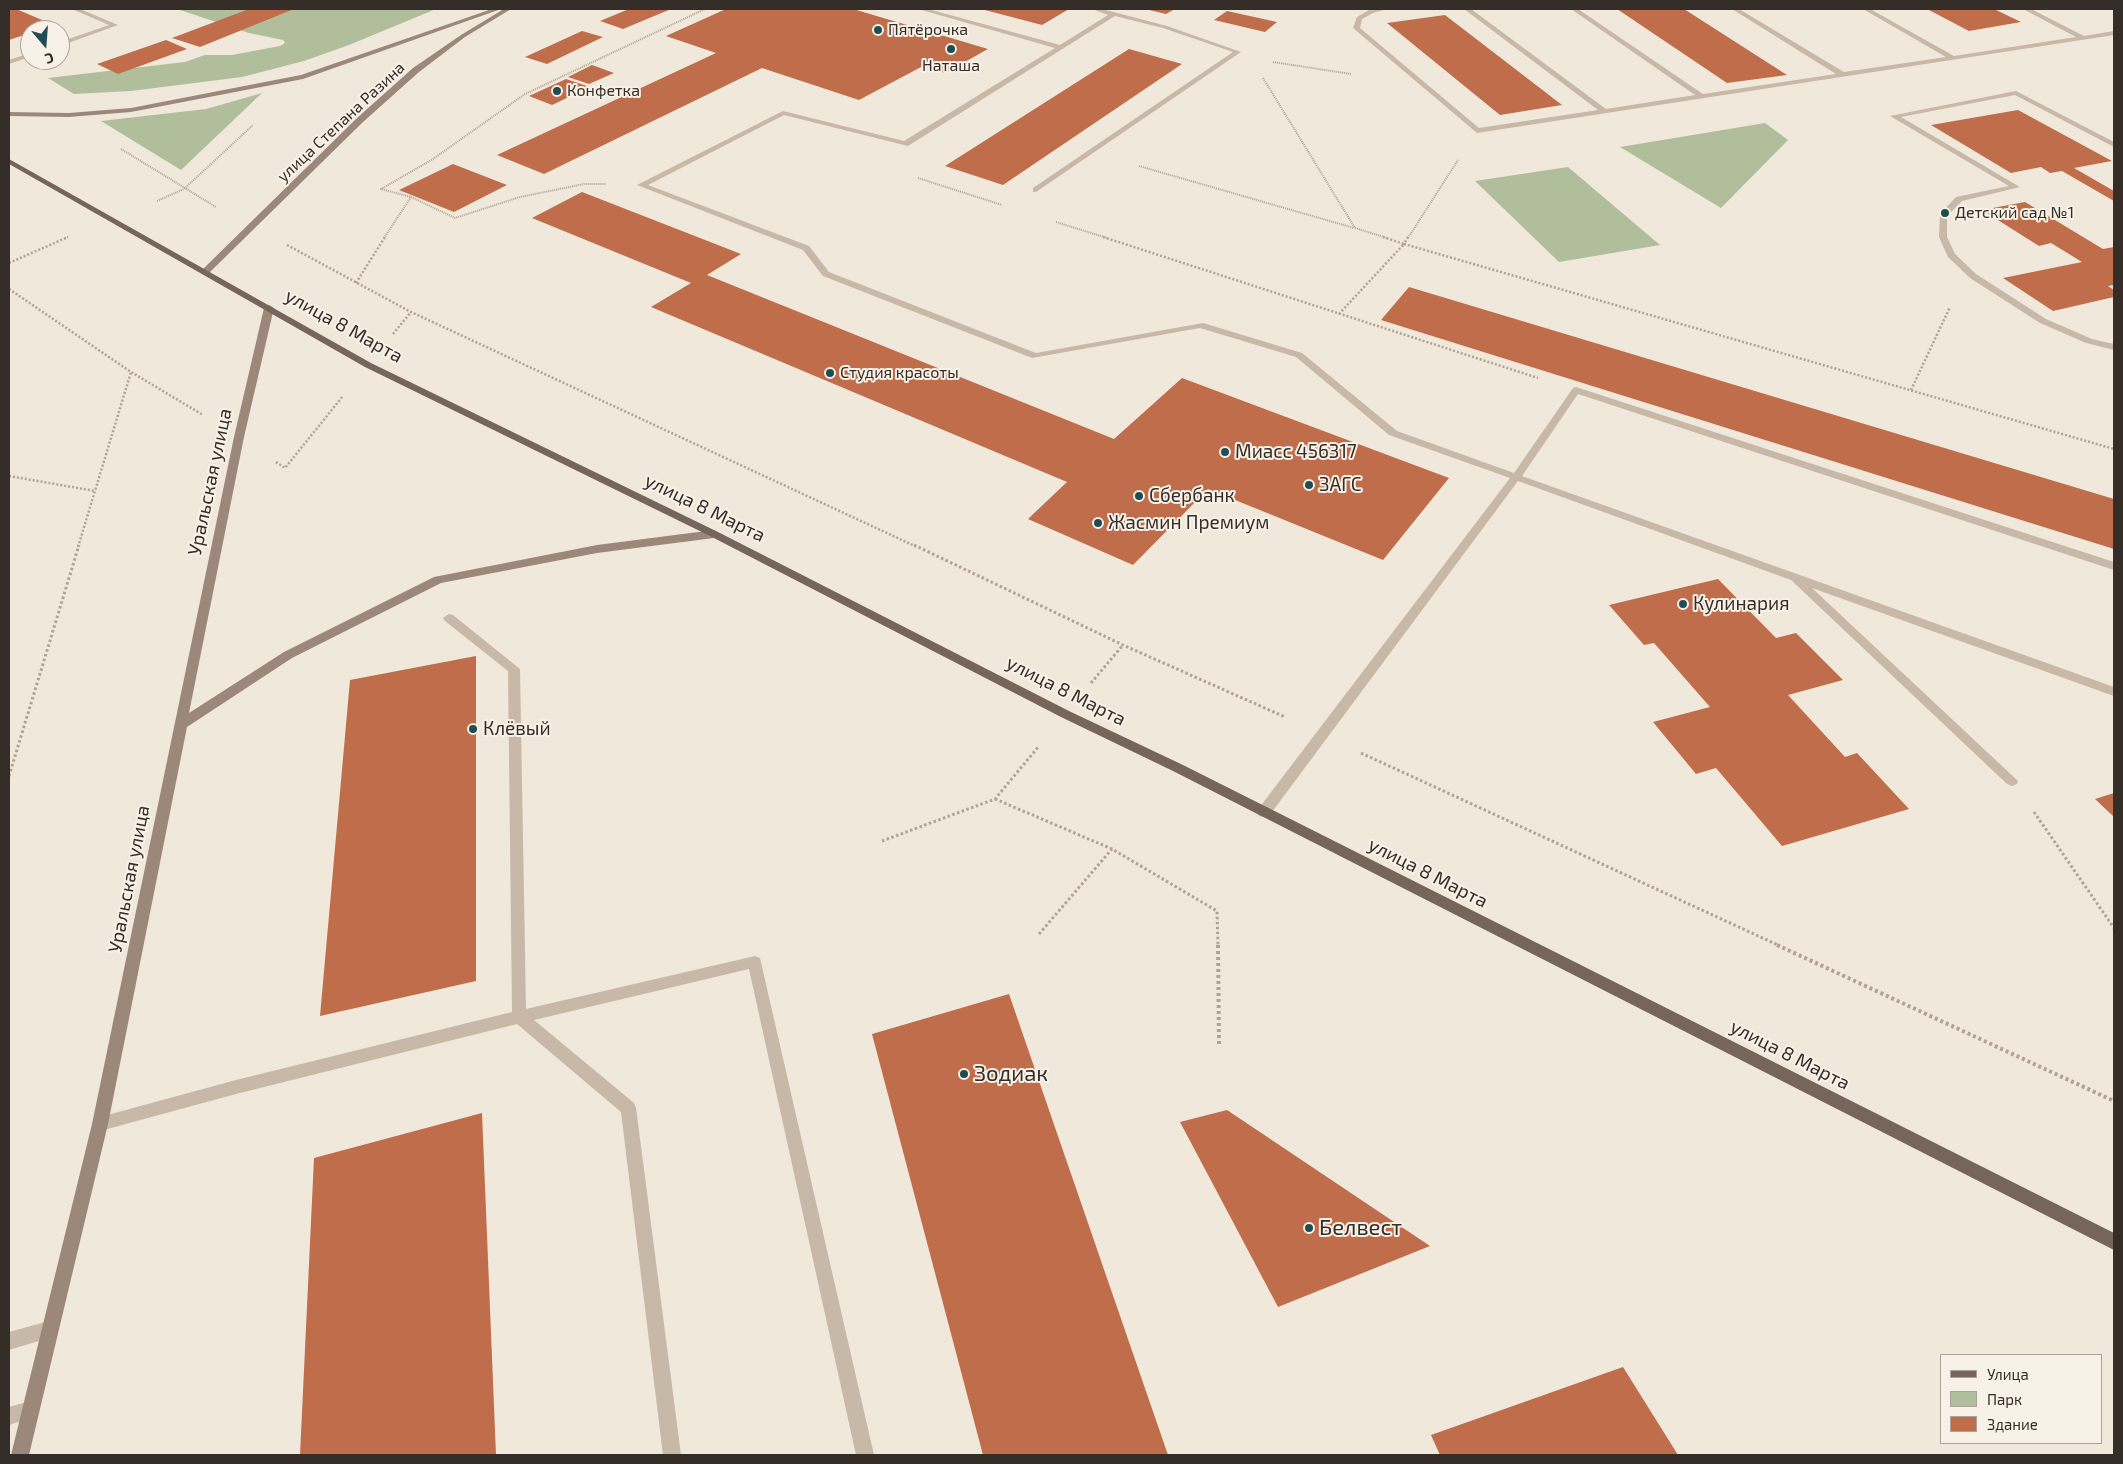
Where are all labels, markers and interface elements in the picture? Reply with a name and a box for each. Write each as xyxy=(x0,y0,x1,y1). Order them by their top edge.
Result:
north arrow xyxy=(20,20,70,70)
place label: Пятёрочка xyxy=(888,20,968,40)
marker: Пятёрочка xyxy=(872,24,884,36)
marker: Наташа xyxy=(945,43,957,55)
text: С xyxy=(43,49,56,68)
place label: Наташа xyxy=(922,56,980,76)
street label: улица Степана Разина xyxy=(273,58,409,186)
place label: Конфетка xyxy=(567,81,640,101)
marker: Конфетка xyxy=(551,85,563,97)
place label: Детский сад №1 xyxy=(1955,203,2074,223)
marker: Детский сад №1 xyxy=(1939,207,1951,219)
street label: улица 8 Марта xyxy=(281,284,407,368)
place label: Студия красоты xyxy=(840,363,959,383)
marker: Студия красоты xyxy=(824,367,836,379)
street label: Уральская улица xyxy=(183,406,237,558)
place label: Миасс 456317 xyxy=(1235,441,1357,463)
marker: Миасс 456317 xyxy=(1219,446,1231,458)
street label: улица 8 Марта xyxy=(641,469,769,547)
place label: ЗАГС xyxy=(1319,474,1362,496)
marker: ЗАГС xyxy=(1303,479,1315,491)
place label: Сбербанк xyxy=(1149,485,1235,507)
marker: Сбербанк xyxy=(1133,490,1145,502)
place label: Жасмин Премиум xyxy=(1108,512,1269,534)
marker: Жасмин Премиум xyxy=(1092,517,1104,529)
place label: Кулинария xyxy=(1693,593,1790,615)
marker: Кулинария xyxy=(1677,598,1689,610)
street label: улица 8 Марта xyxy=(1002,651,1130,731)
place label: Клёвый xyxy=(483,718,551,740)
marker: Клёвый xyxy=(467,723,479,735)
street label: Уральская улица xyxy=(104,803,154,955)
street label: улица 8 Марта xyxy=(1364,833,1492,913)
street label: улица 8 Марта xyxy=(1726,1015,1854,1095)
place label: Зодиак xyxy=(974,1061,1048,1087)
marker: Зодиак xyxy=(958,1068,970,1080)
place label: Белвест xyxy=(1319,1215,1402,1241)
marker: Белвест xyxy=(1303,1222,1315,1234)
legend xyxy=(1940,1354,2103,1444)
text: Улица xyxy=(1987,1365,2029,1383)
text: Парк xyxy=(1987,1390,2022,1408)
text: Здание xyxy=(1987,1415,2038,1433)

